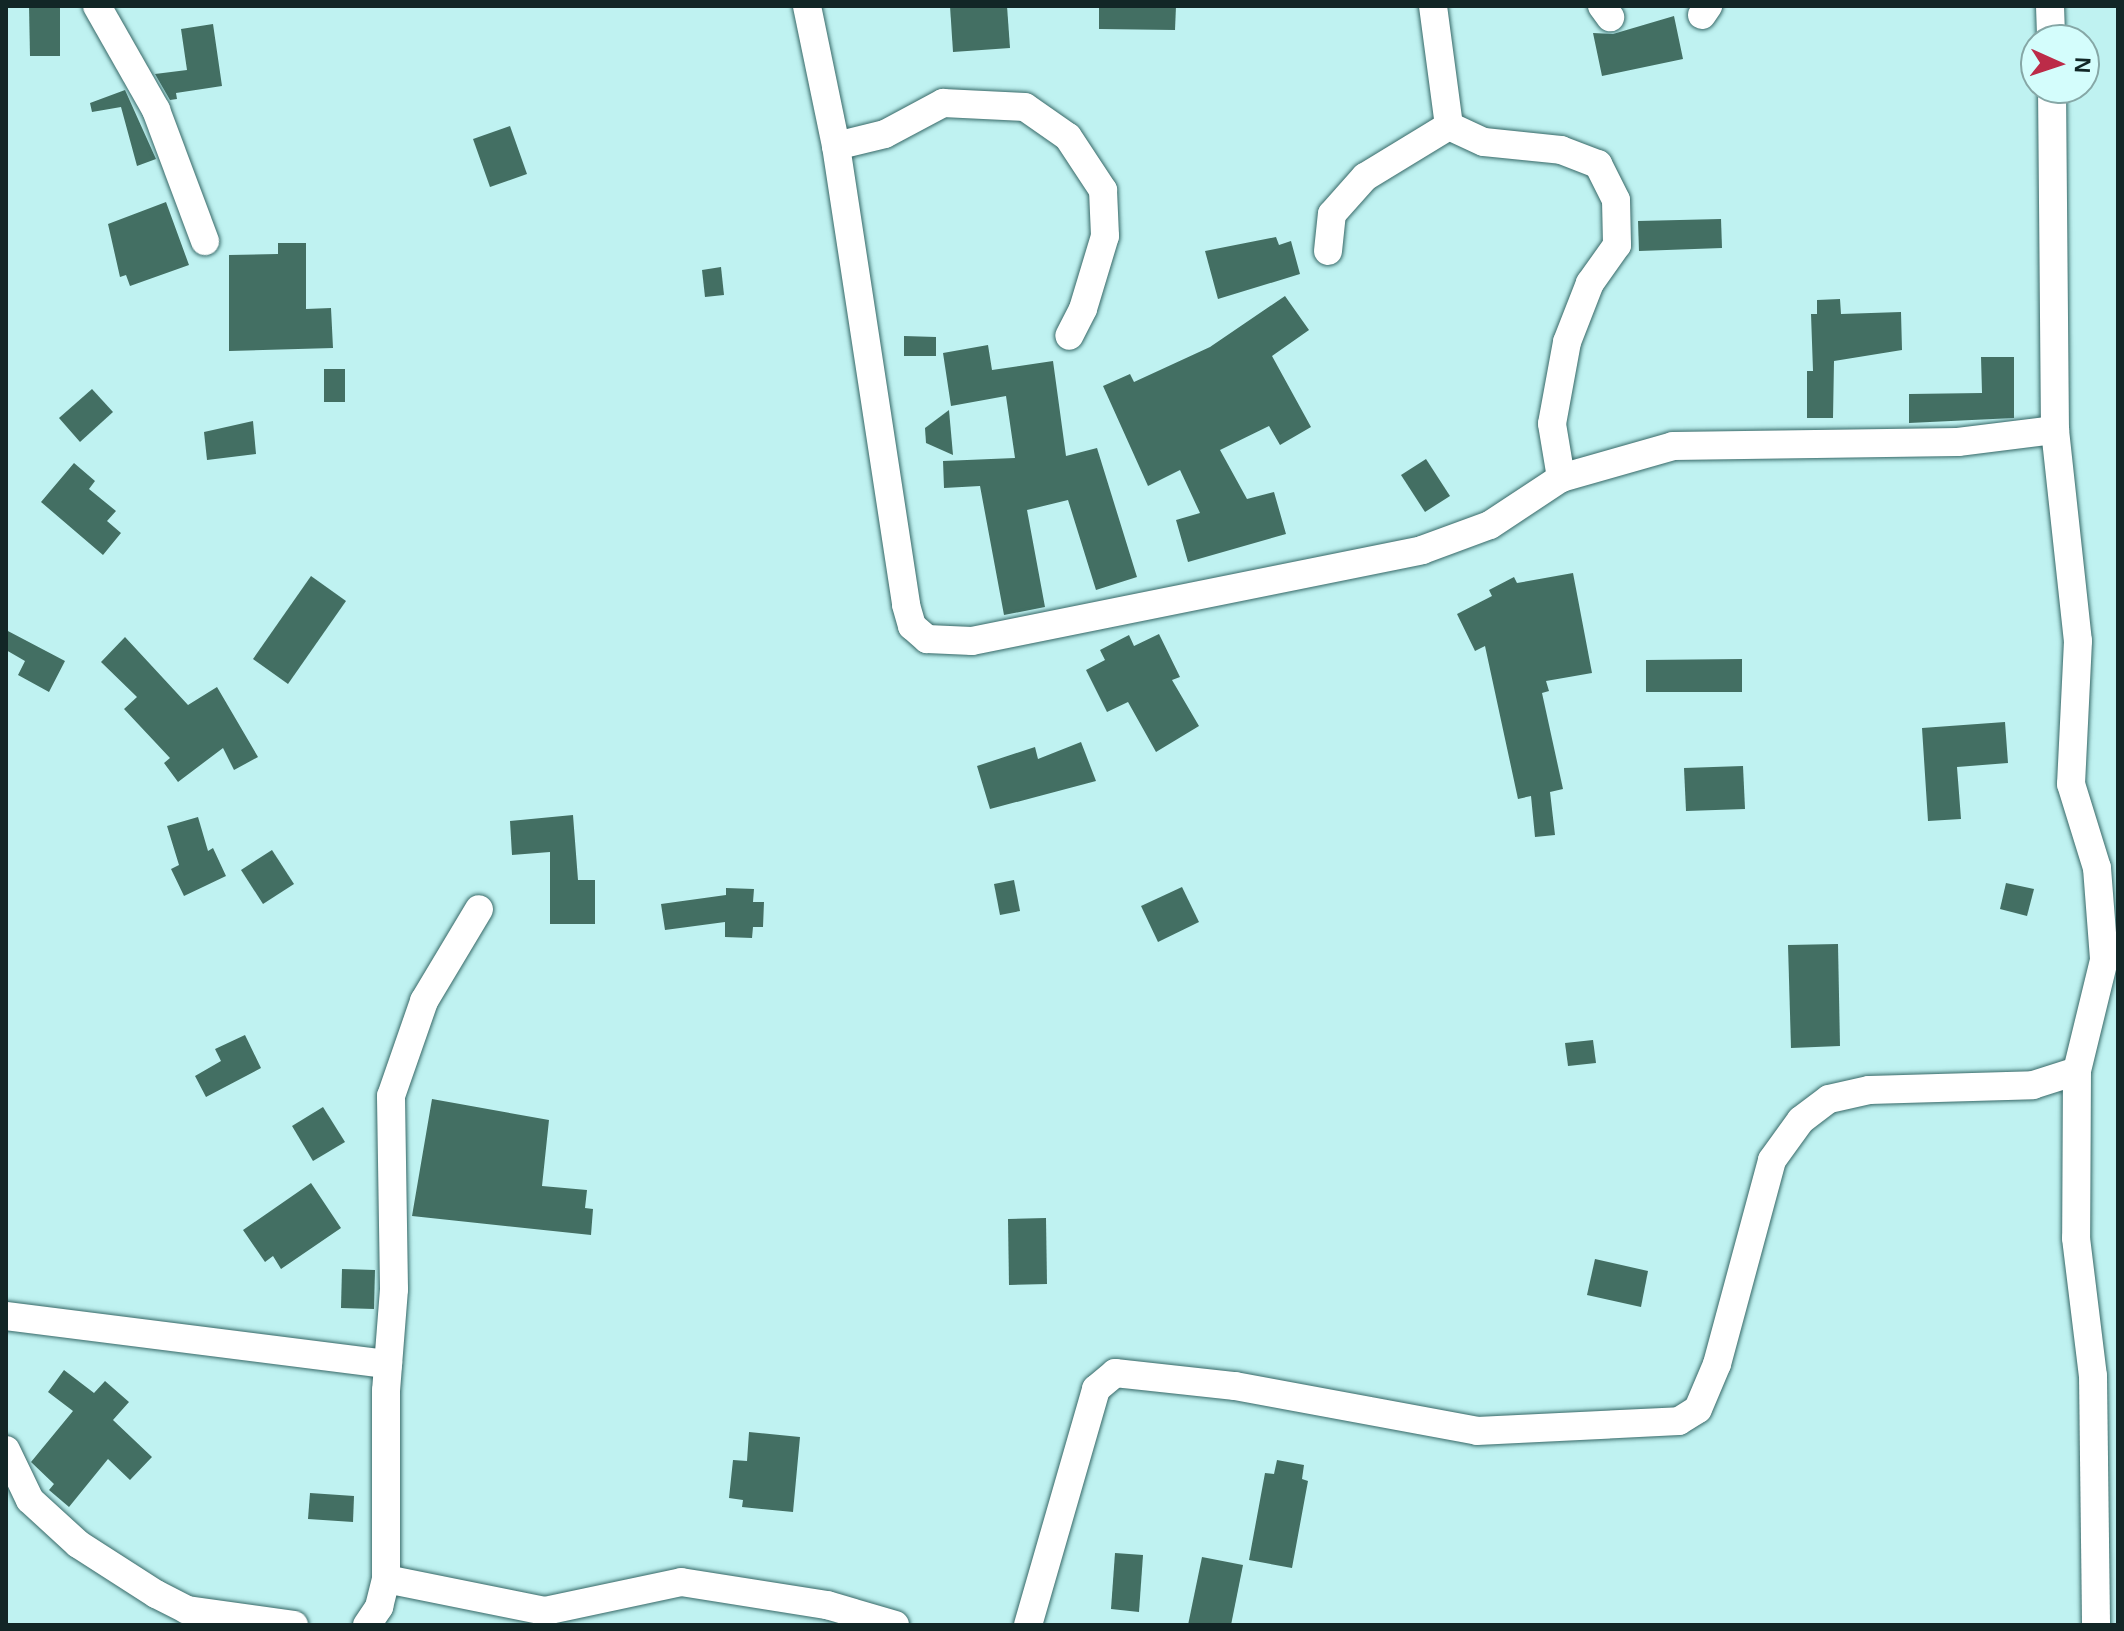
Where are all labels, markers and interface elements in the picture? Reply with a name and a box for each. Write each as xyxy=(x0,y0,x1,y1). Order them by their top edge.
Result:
north arrow xyxy=(2020,24,2100,104)
text: N xyxy=(2070,57,2095,74)

